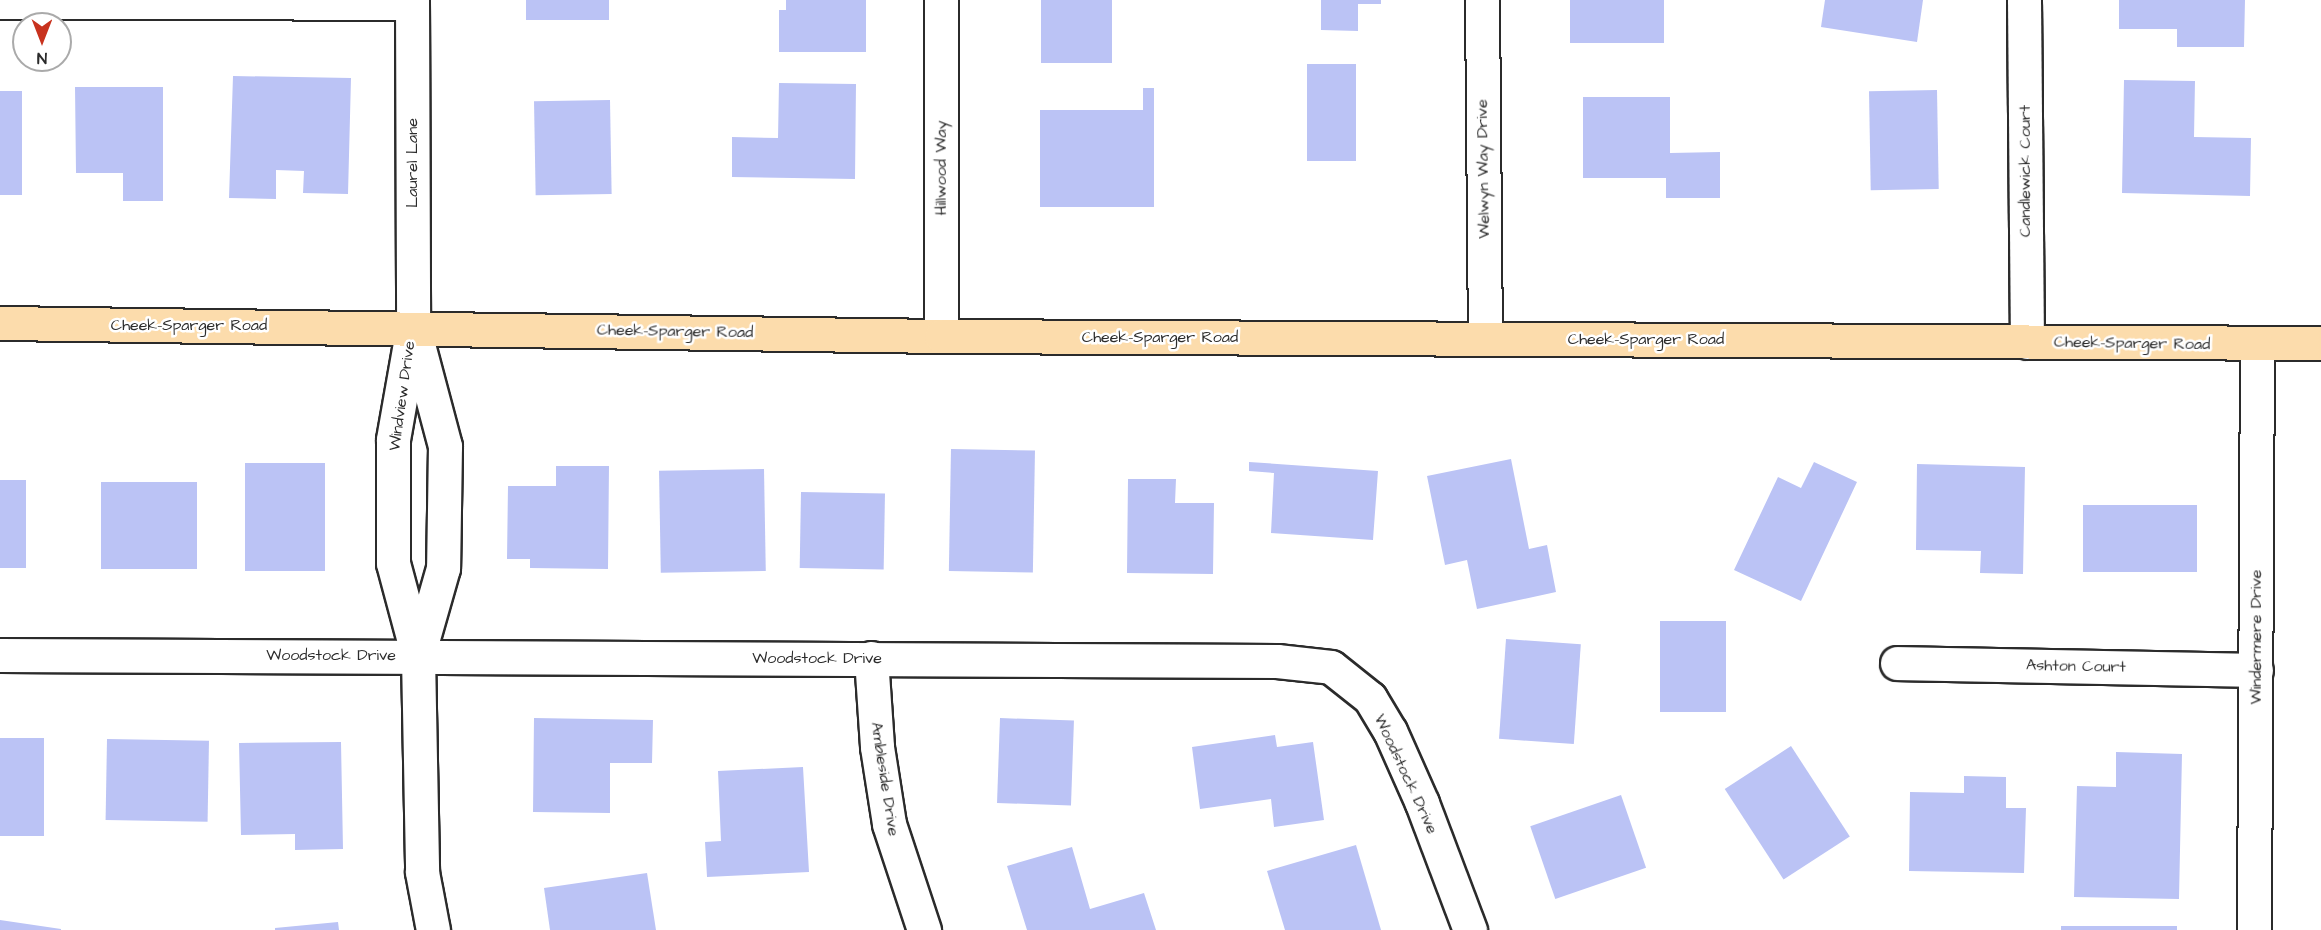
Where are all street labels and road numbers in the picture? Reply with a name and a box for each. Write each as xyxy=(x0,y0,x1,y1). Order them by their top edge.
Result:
street label: Welwyn Way Drive xyxy=(1472,99,1494,239)
street label: Candlewick Court xyxy=(2015,105,2035,237)
street label: Laurel Lane xyxy=(402,118,422,208)
street label: Hillwood Way xyxy=(931,121,951,215)
street label: Cheek-Sparger Road xyxy=(111,315,267,335)
street label: Cheek-Sparger Road xyxy=(597,320,753,342)
street label: Cheek-Sparger Road xyxy=(1082,327,1238,347)
street label: Cheek-Sparger Road xyxy=(1568,329,1724,349)
street label: Cheek-Sparger Road xyxy=(2054,332,2210,354)
street label: Windview Drive xyxy=(385,340,419,452)
street label: Windermere Drive xyxy=(2246,570,2266,704)
street label: Woodstock Drive xyxy=(266,645,396,665)
street label: Woodstock Drive xyxy=(752,648,882,668)
street label: Ashton Court xyxy=(2026,656,2126,676)
street label: Woodstock Drive xyxy=(1370,711,1442,837)
street label: Ambleside Drive xyxy=(867,721,903,837)

